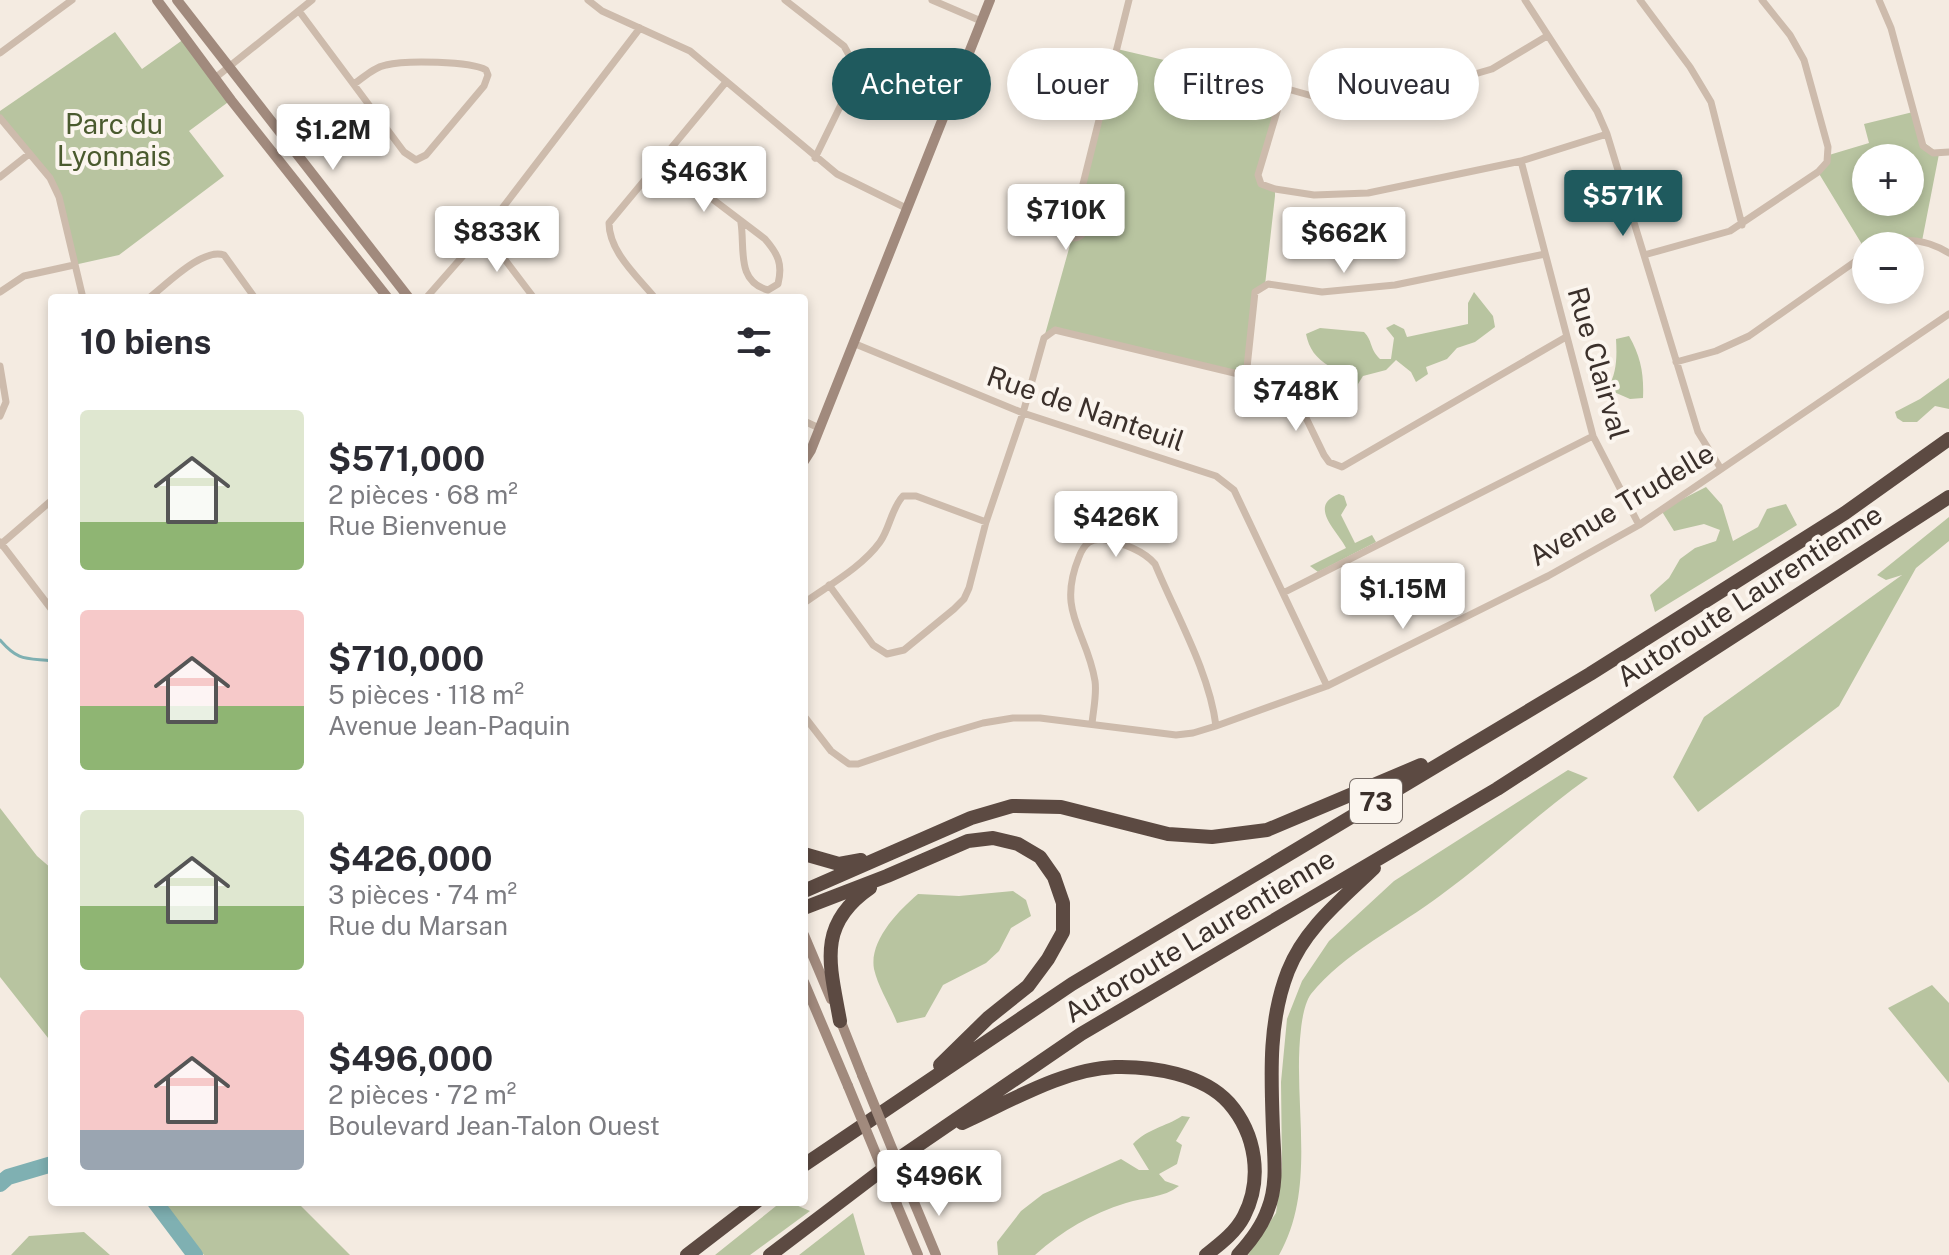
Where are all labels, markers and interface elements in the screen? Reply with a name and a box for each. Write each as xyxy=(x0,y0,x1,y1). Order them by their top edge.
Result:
chip: Acheter xyxy=(832,48,991,120)
chip: Louer xyxy=(1007,48,1138,120)
chip: Filtres xyxy=(1154,48,1292,120)
chip: Nouveau xyxy=(1308,48,1479,120)
pin: $1.2M xyxy=(277,104,389,172)
park label: Parc du Lyonnais xyxy=(57,107,171,172)
text: $1.2M xyxy=(295,114,371,145)
map controls xyxy=(1852,144,1924,304)
button: + xyxy=(1852,144,1924,216)
pin: $463K xyxy=(648,146,760,214)
text: $463K xyxy=(660,156,748,187)
pin: $571K xyxy=(1567,170,1679,238)
text: $571K xyxy=(1582,180,1664,211)
pin: $710K xyxy=(1010,184,1122,252)
text: $710K xyxy=(1026,194,1106,225)
pin: $833K xyxy=(441,206,553,274)
pin: $662K xyxy=(1288,207,1400,275)
text: $833K xyxy=(453,216,541,247)
text: $662K xyxy=(1300,217,1388,248)
button: − xyxy=(1852,232,1924,304)
street label: Rue Clairval xyxy=(1562,283,1636,443)
icon: filters xyxy=(732,320,776,364)
text: 10 biens xyxy=(80,322,211,362)
street label: Rue de Nanteuil xyxy=(983,359,1189,457)
pin: $748K xyxy=(1240,365,1352,433)
text: $748K xyxy=(1253,375,1339,406)
street label: Avenue Trudelle xyxy=(1523,436,1719,572)
text: $571,000 xyxy=(328,439,485,479)
icon: home xyxy=(144,442,240,538)
text: 2 pièces · 68 m² xyxy=(328,479,518,510)
pin: $426K xyxy=(1060,491,1172,559)
street label: Autoroute Laurentienne xyxy=(1610,497,1888,693)
text: $426K xyxy=(1072,501,1160,532)
text: Rue Bienvenue xyxy=(328,510,507,541)
pin: $1.15M xyxy=(1338,563,1468,631)
text: $1.15M xyxy=(1359,573,1447,604)
text: $710,000 xyxy=(328,639,484,679)
icon: home xyxy=(144,642,240,738)
text: 5 pièces · 118 m² xyxy=(328,679,524,710)
text: Avenue Jean-Paquin xyxy=(328,710,570,741)
road number: 73 xyxy=(1350,779,1402,823)
text: $426,000 xyxy=(328,839,492,879)
street label: Autoroute Laurentienne xyxy=(1058,841,1340,1029)
icon: home xyxy=(144,842,240,938)
text: 3 pièces · 74 m² xyxy=(328,879,517,910)
text: Rue du Marsan xyxy=(328,910,508,941)
text: $496,000 xyxy=(328,1039,493,1079)
icon: home xyxy=(144,1042,240,1138)
text: 2 pièces · 72 m² xyxy=(328,1079,516,1110)
text: Boulevard Jean-Talon Ouest xyxy=(328,1110,660,1141)
pin: $496K xyxy=(883,1150,995,1218)
text: $496K xyxy=(895,1160,983,1191)

